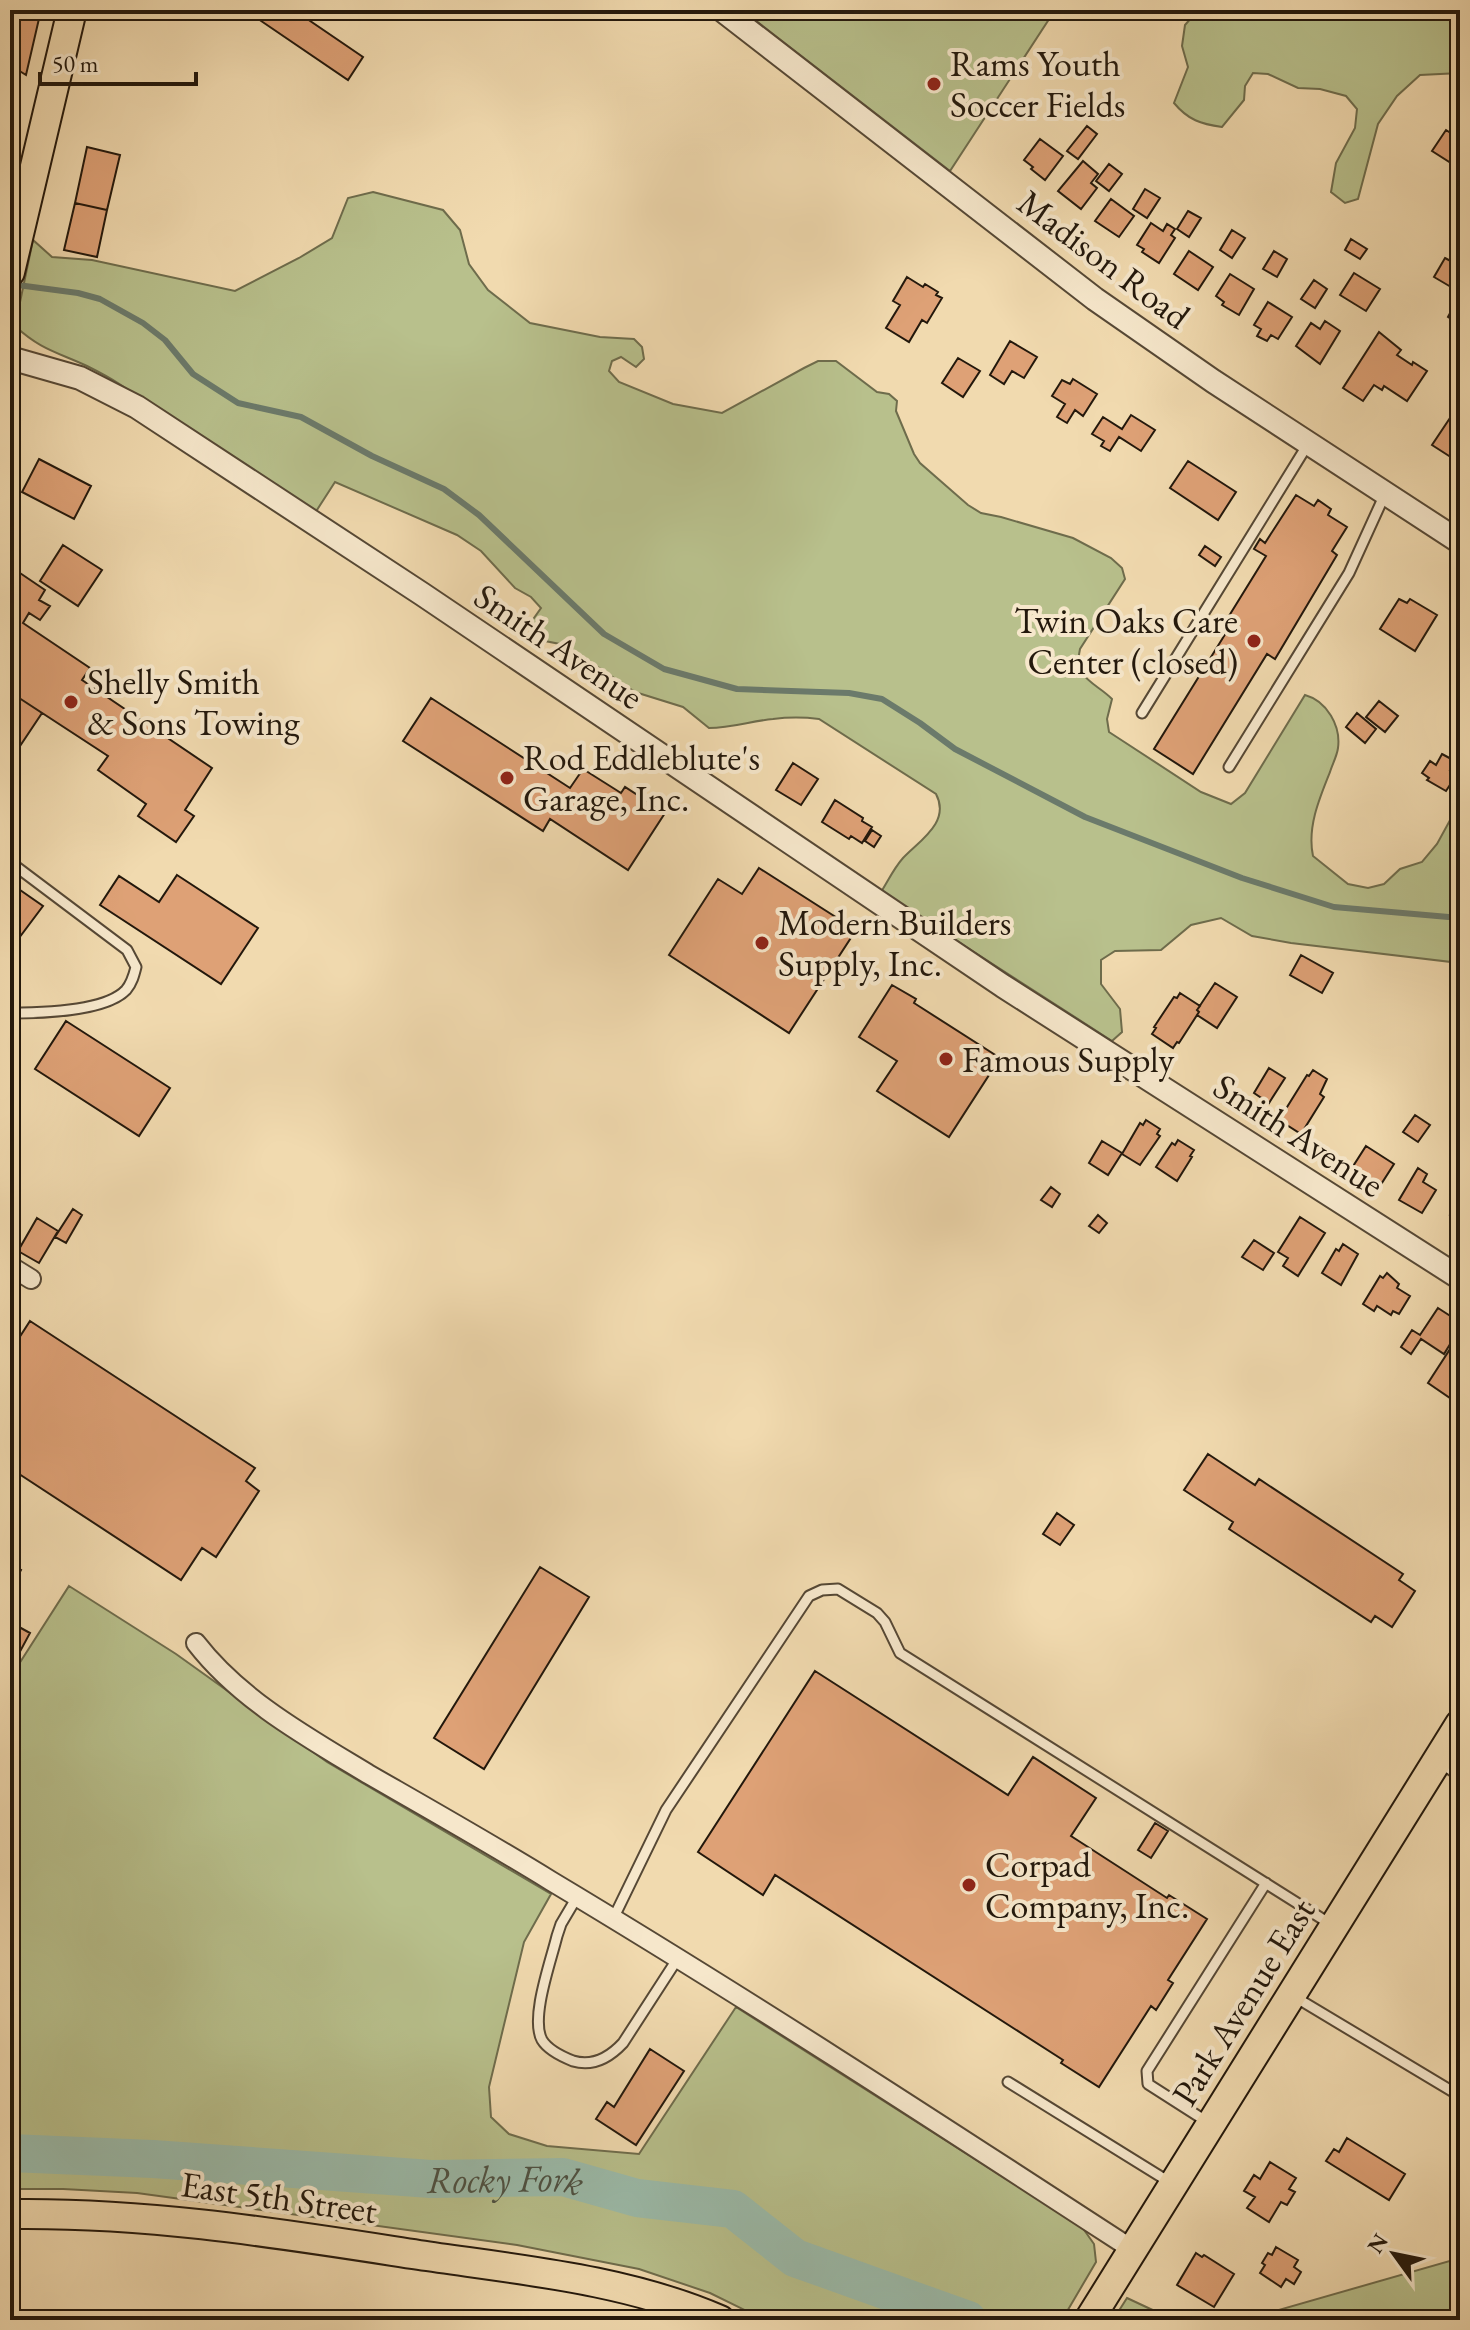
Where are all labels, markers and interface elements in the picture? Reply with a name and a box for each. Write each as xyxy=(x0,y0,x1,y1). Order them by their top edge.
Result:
scale bar xyxy=(40,36,196,86)
place label: Rams Youth Soccer Fields xyxy=(950,40,1125,128)
text: 50 m xyxy=(52,48,99,79)
marker: Rams Youth Soccer Fields xyxy=(925,75,943,93)
street label: Madison Road xyxy=(1008,179,1200,340)
street label: Smith Avenue xyxy=(465,572,653,720)
place label: Twin Oaks Care Center (closed) xyxy=(1014,597,1238,685)
marker: Twin Oaks Care Center (closed) xyxy=(1245,632,1263,650)
place label: Shelly Smith & Sons Towing xyxy=(87,658,300,746)
marker: Shelly Smith & Sons Towing xyxy=(62,693,80,711)
place label: Rod Eddleblute's Garage, Inc. xyxy=(523,734,760,822)
marker: Rod Eddleblute's Garage, Inc. xyxy=(498,769,516,787)
place label: Modern Builders Supply, Inc. xyxy=(778,899,1012,987)
marker: Modern Builders Supply, Inc. xyxy=(753,934,771,952)
place label: Famous Supply xyxy=(962,1036,1175,1083)
marker: Famous Supply xyxy=(937,1050,955,1068)
street label: Smith Avenue xyxy=(1205,1062,1393,1208)
place label: Corpad Company, Inc. xyxy=(985,1841,1189,1929)
marker: Corpad Company, Inc. xyxy=(960,1876,978,1894)
street label: Park Avenue East xyxy=(1161,1889,1326,2114)
water label: Rocky Fork xyxy=(426,2152,590,2206)
street label: East 5th Street xyxy=(178,2160,381,2234)
north arrow xyxy=(1354,2214,1434,2294)
text: N xyxy=(1361,2228,1395,2259)

